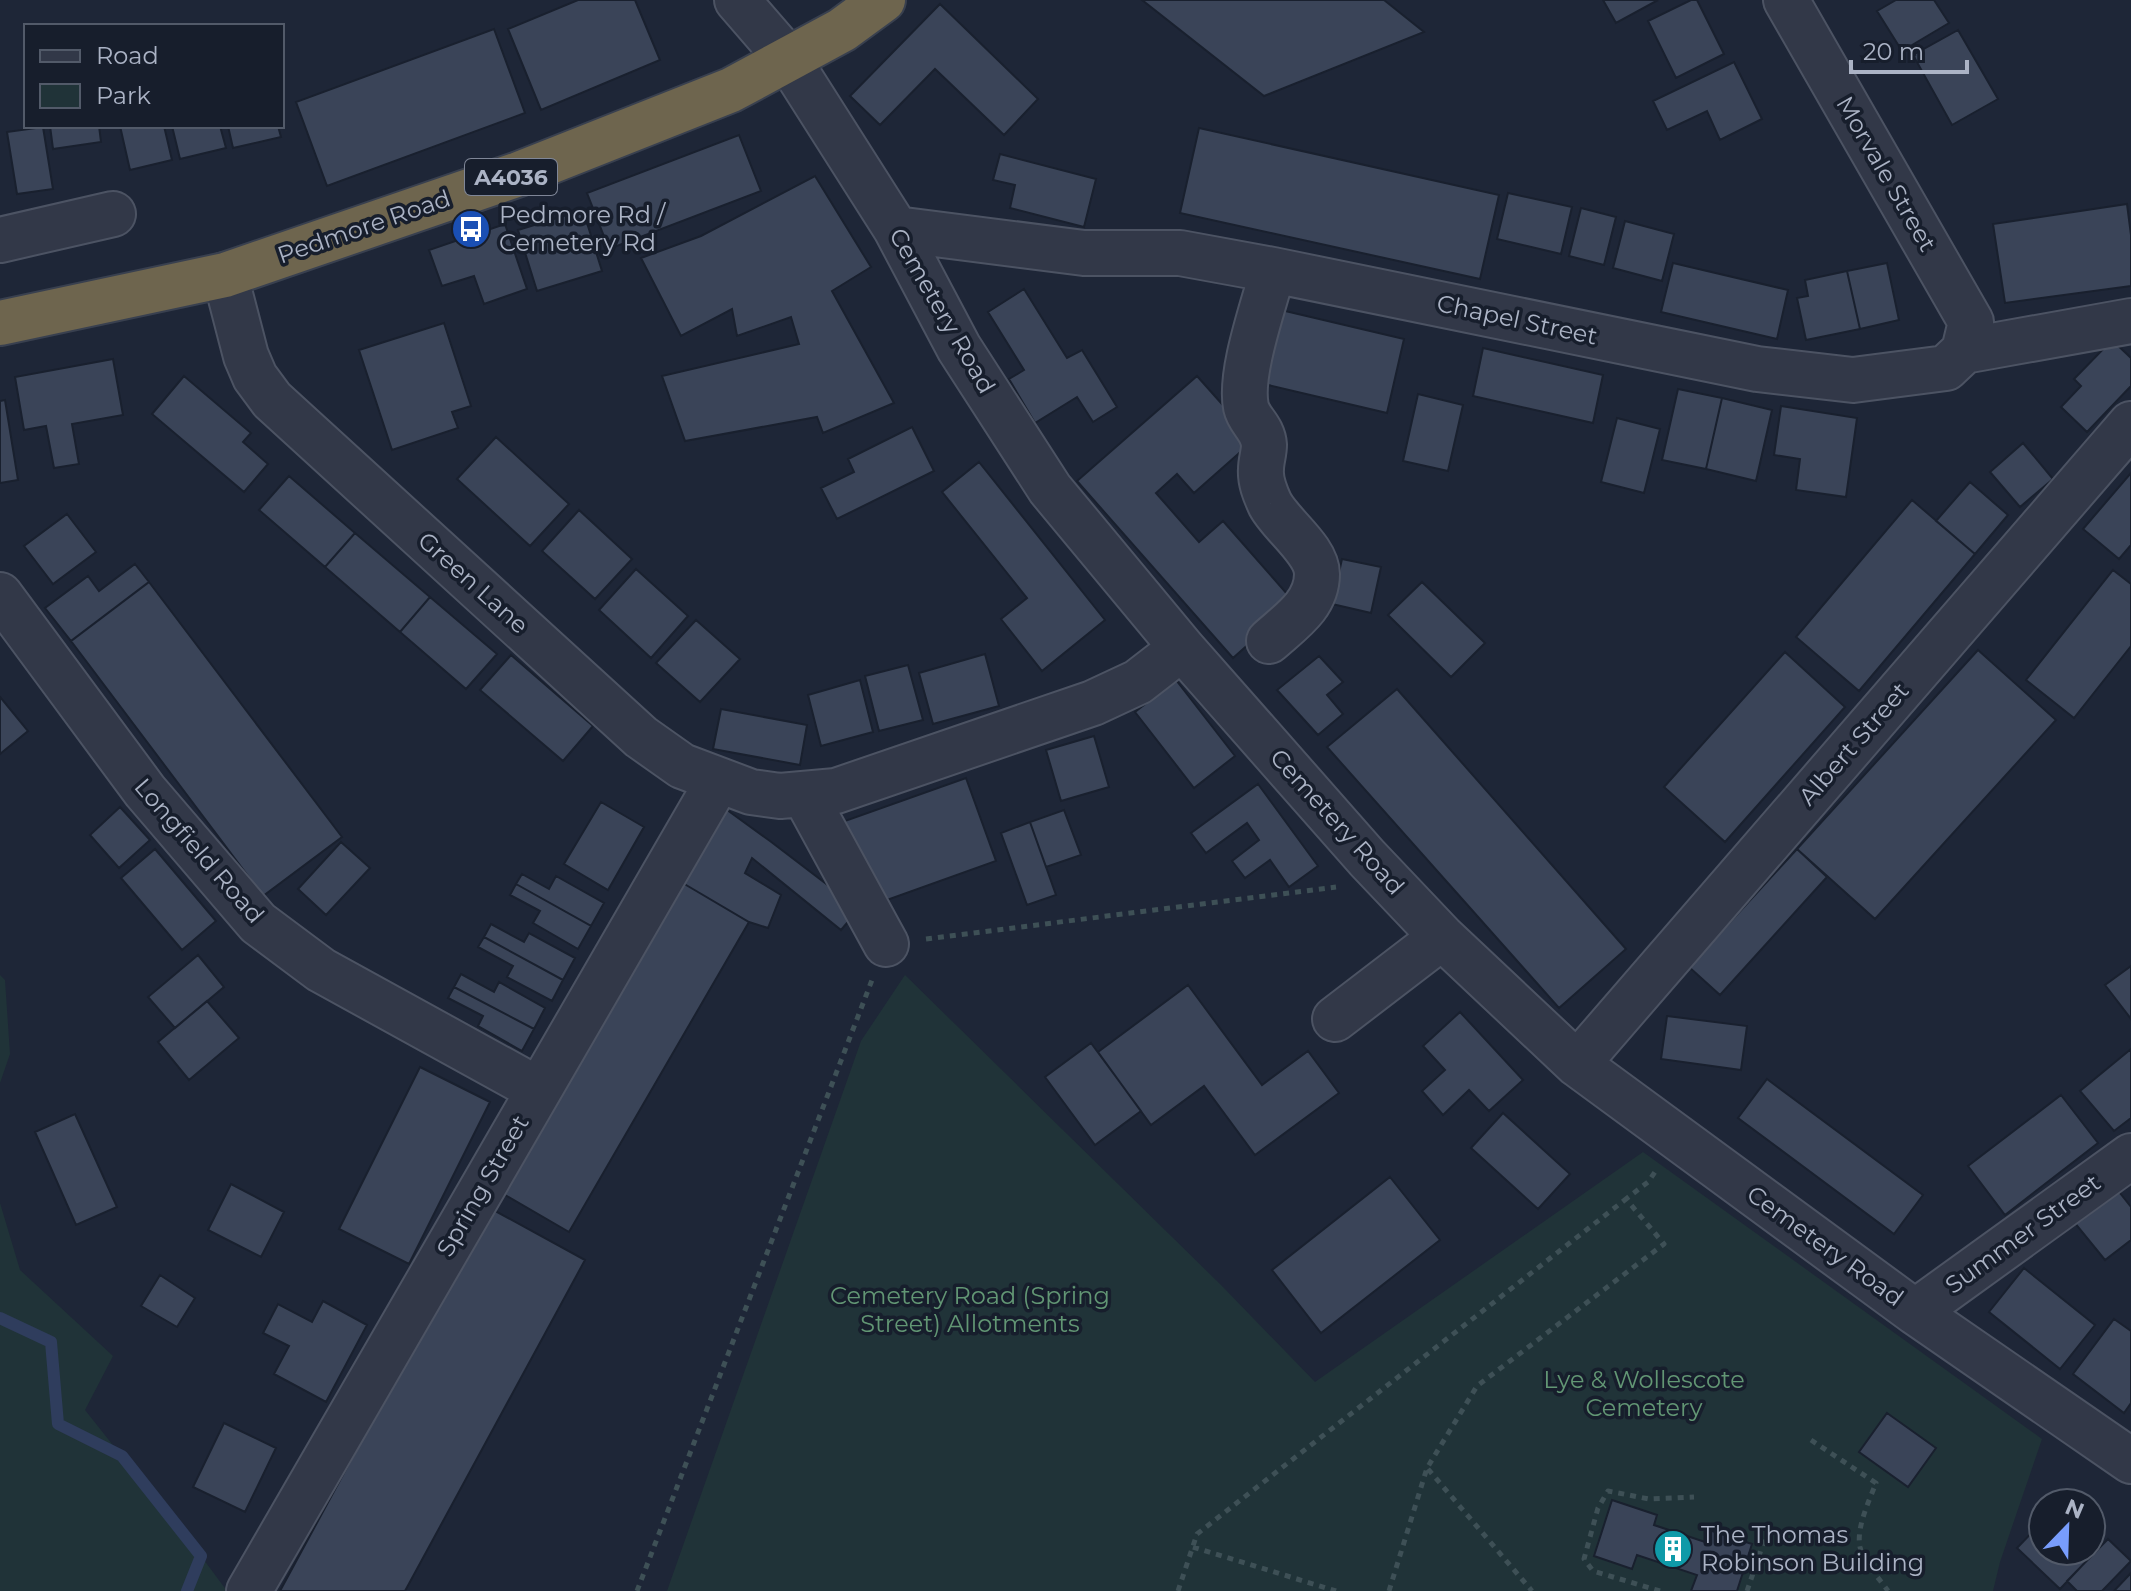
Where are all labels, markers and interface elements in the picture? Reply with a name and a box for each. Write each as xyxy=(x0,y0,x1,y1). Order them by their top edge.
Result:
legend xyxy=(24,24,284,128)
scale bar xyxy=(1851,24,1967,74)
text: 20 m xyxy=(1863,37,1924,66)
text: Road xyxy=(96,41,159,70)
text: Park xyxy=(96,81,151,110)
street label: Morvale Street xyxy=(1830,91,1943,257)
road number: A4036 xyxy=(465,159,557,195)
street label: Pedmore Road xyxy=(274,183,454,270)
place label: Pedmore Rd / Cemetery Rd xyxy=(499,200,666,257)
bus stop icon: Pedmore Rd / Cemetery Rd xyxy=(450,208,492,250)
street label: Cemetery Road xyxy=(883,223,1002,399)
street label: Chapel Street xyxy=(1434,288,1600,351)
street label: Green Lane xyxy=(412,526,534,640)
street label: Albert Street xyxy=(1792,676,1915,811)
street label: Cemetery Road xyxy=(1264,743,1410,901)
street label: Longfield Road xyxy=(129,772,270,929)
street label: Spring Street xyxy=(430,1110,535,1262)
street label: Summer Street xyxy=(1939,1167,2106,1300)
street label: Cemetery Road xyxy=(1741,1179,1909,1312)
park label: Cemetery Road (Spring Street) Allotments xyxy=(830,1281,1110,1338)
park label: Lye & Wollescote Cemetery xyxy=(1543,1365,1745,1422)
north arrow xyxy=(2027,1487,2107,1567)
text: N xyxy=(2061,1493,2088,1525)
place label: The Thomas Robinson Building xyxy=(1701,1520,1924,1577)
building icon: The Thomas Robinson Building xyxy=(1652,1528,1694,1570)

